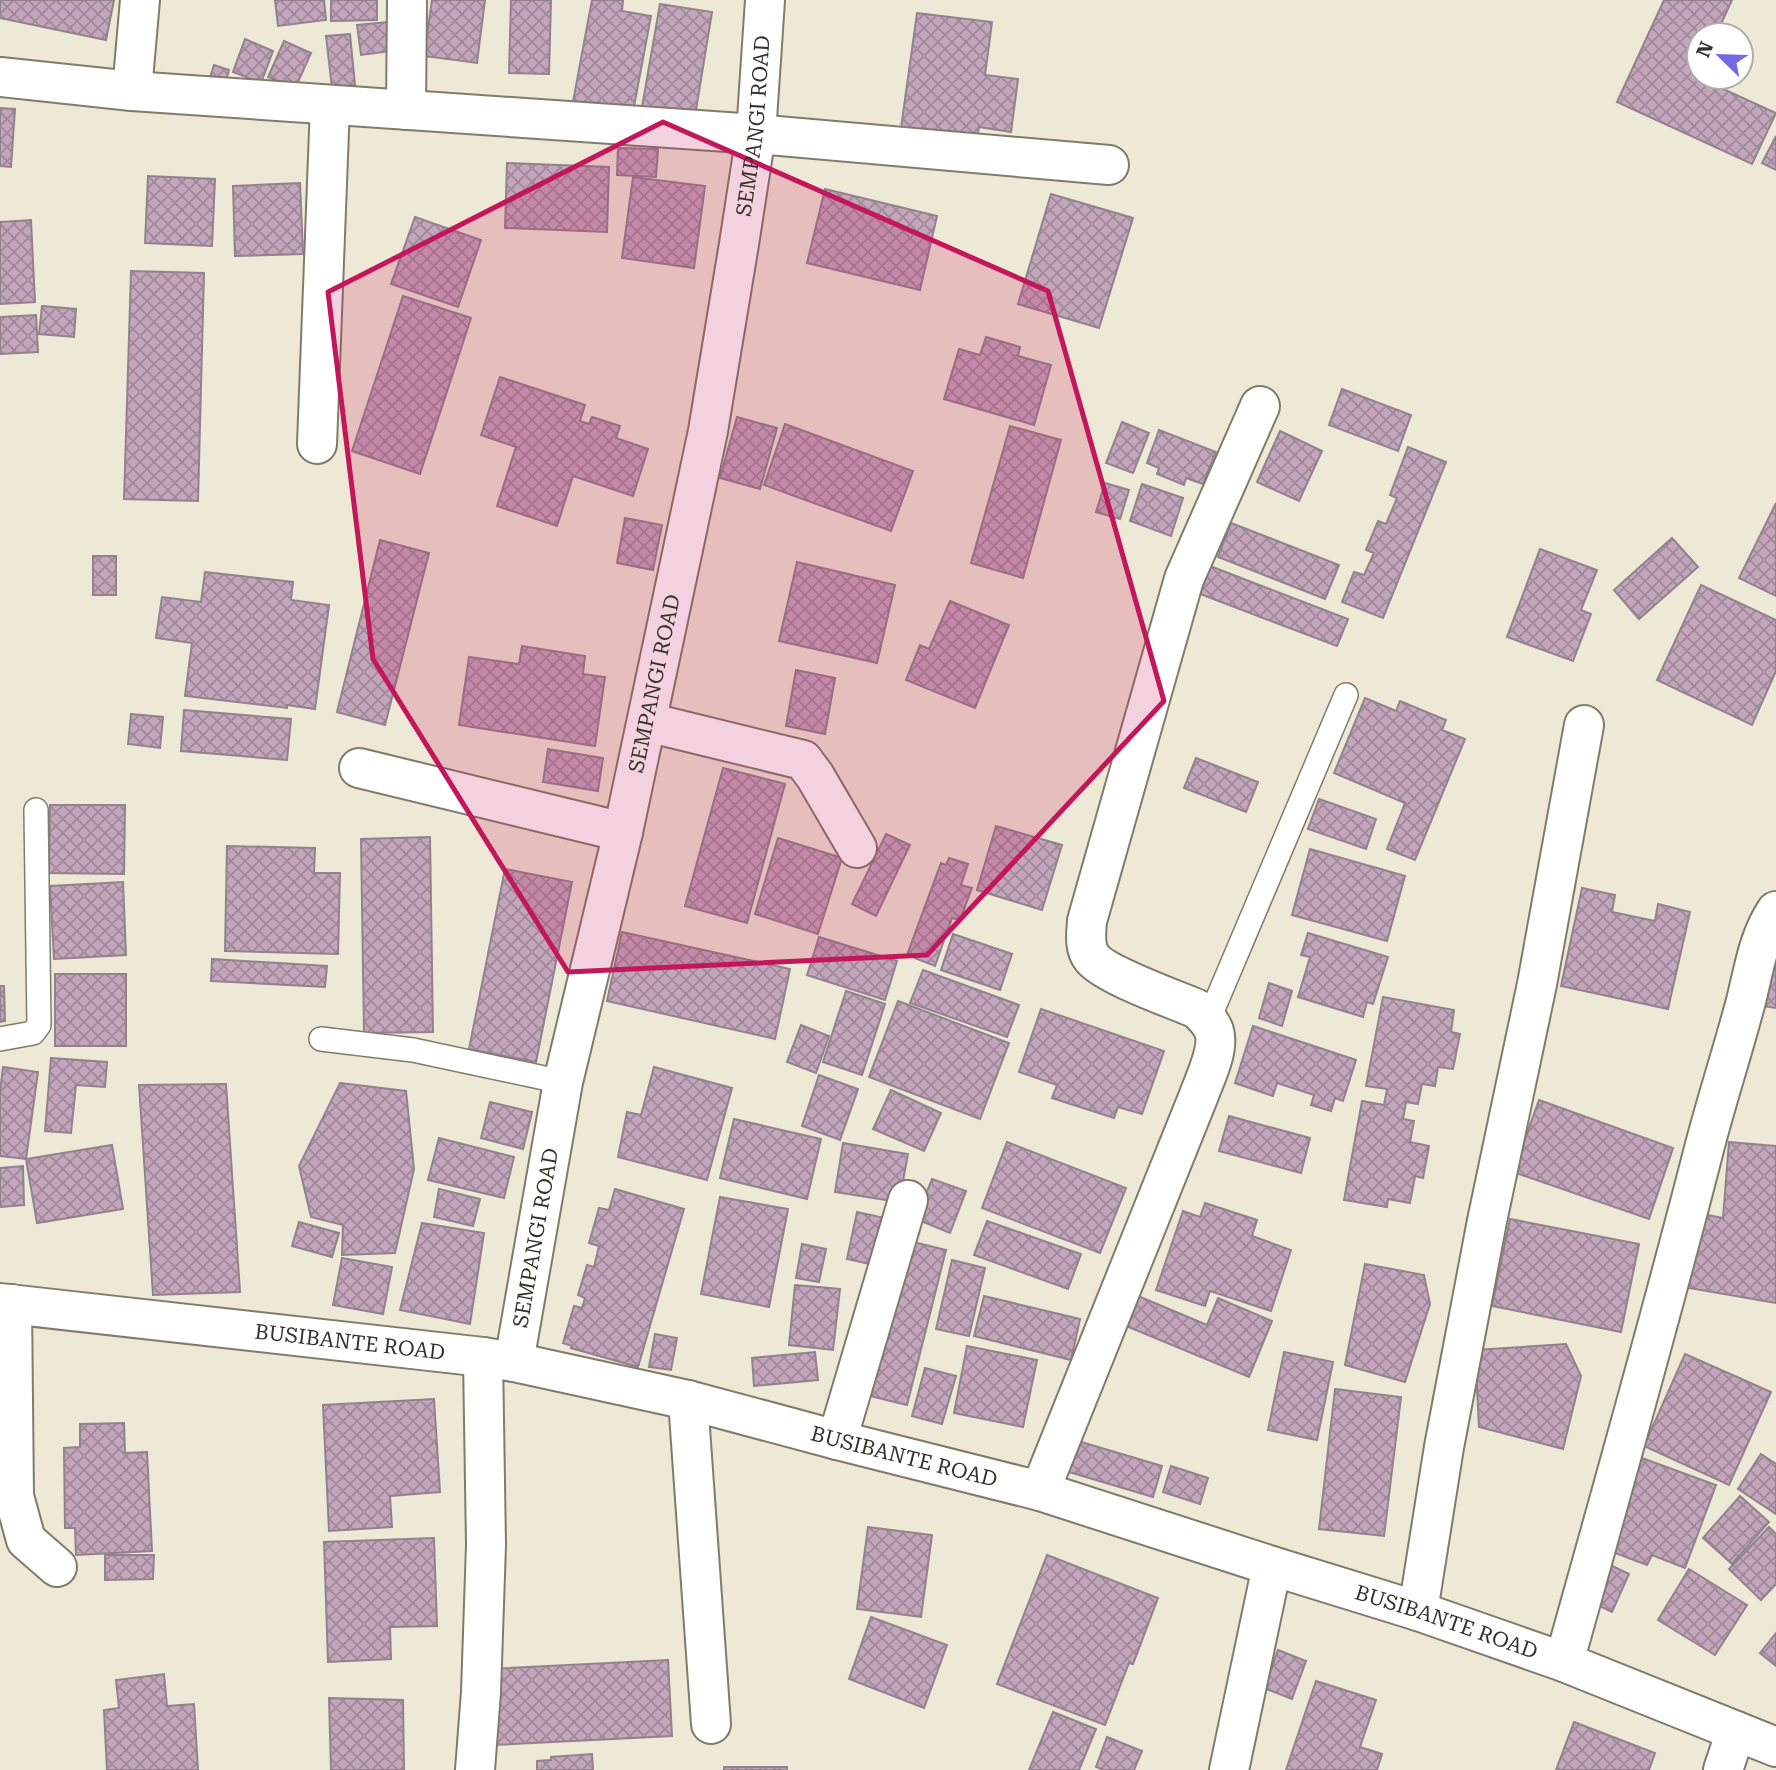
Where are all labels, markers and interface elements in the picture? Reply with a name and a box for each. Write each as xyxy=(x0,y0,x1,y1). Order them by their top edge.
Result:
north arrow xyxy=(1685,21,1755,91)
street label: SEMPANGI ROAD xyxy=(731,35,775,218)
text: N xyxy=(1691,38,1718,61)
street label: SEMPANGI ROAD xyxy=(624,592,685,775)
street label: SEMPANGI ROAD xyxy=(508,1146,563,1330)
street label: BUSIBANTE ROAD xyxy=(253,1320,446,1365)
street label: BUSIBANTE ROAD xyxy=(808,1422,1000,1492)
street label: BUSIBANTE ROAD xyxy=(1352,1580,1541,1664)

